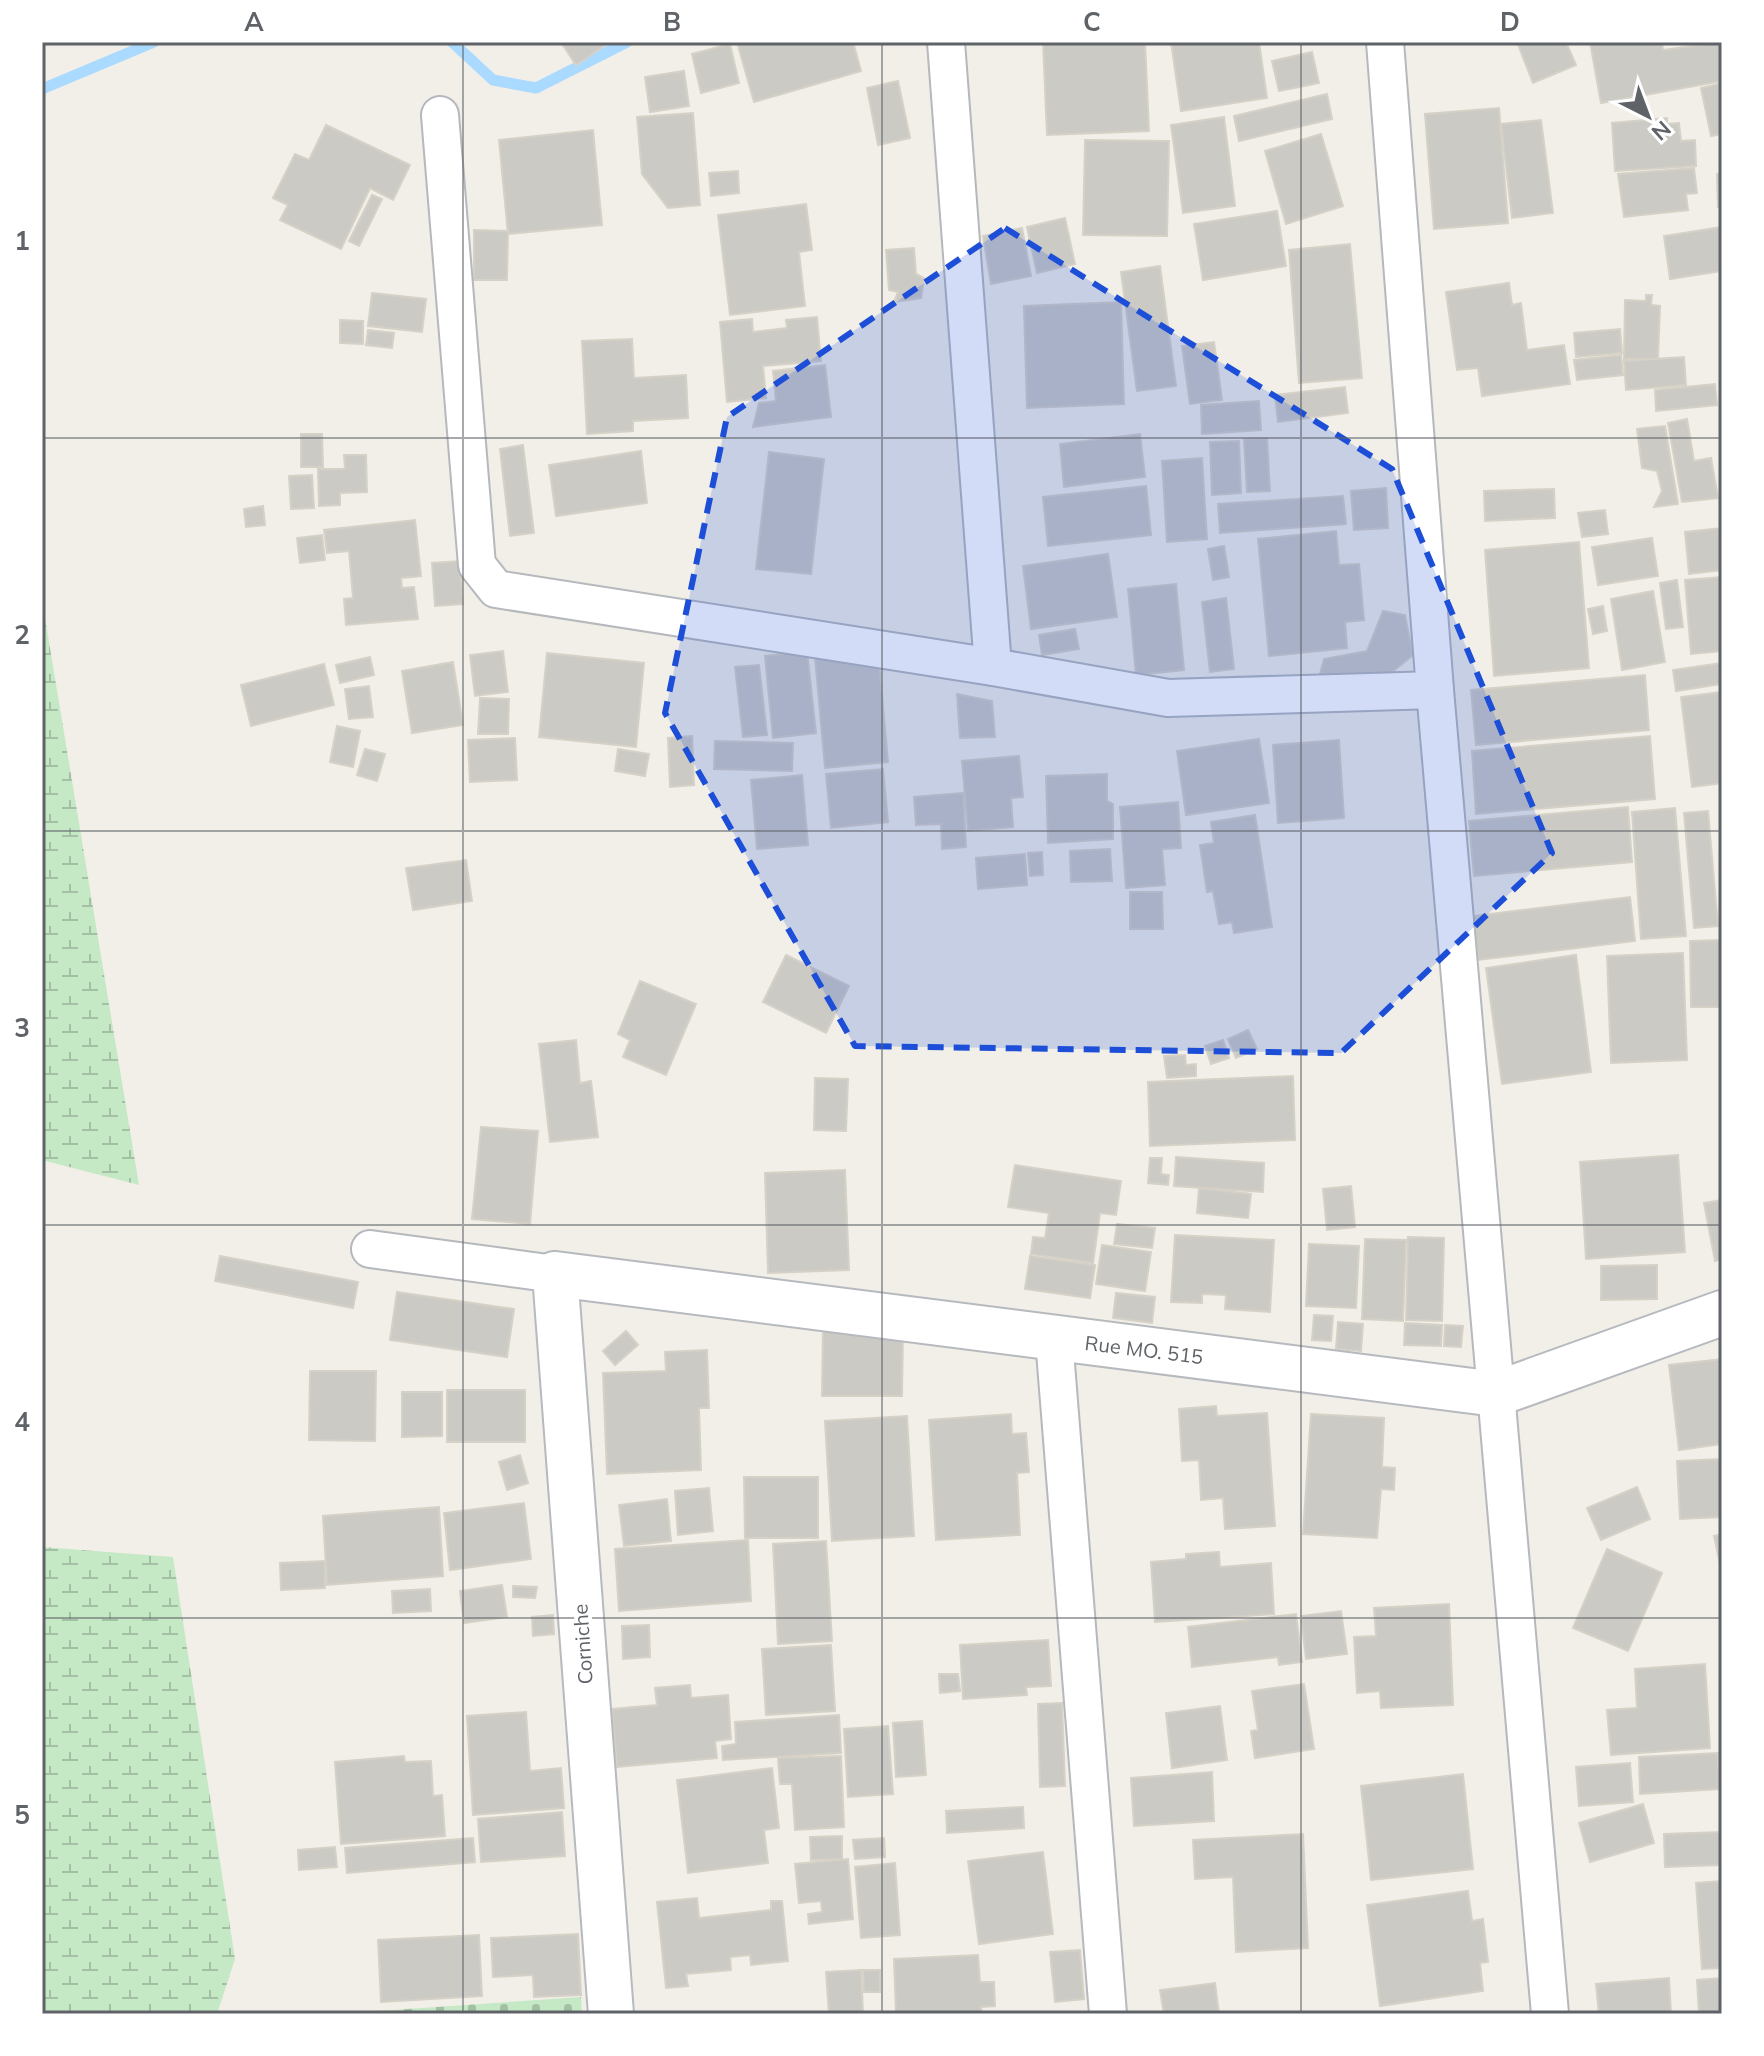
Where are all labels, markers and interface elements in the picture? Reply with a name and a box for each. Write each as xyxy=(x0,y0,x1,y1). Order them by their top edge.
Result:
text: A xyxy=(244,5,264,38)
text: B xyxy=(663,5,681,38)
text: C xyxy=(1083,5,1101,38)
text: D xyxy=(1500,5,1520,38)
north arrow xyxy=(1608,76,1688,156)
text: N xyxy=(1646,115,1677,147)
text: 1 xyxy=(14,224,30,257)
text: 2 xyxy=(14,618,30,651)
text: 3 xyxy=(14,1011,30,1044)
street label: Rue MO. 515 xyxy=(1083,1330,1205,1369)
text: 4 xyxy=(14,1405,30,1438)
street label: Corniche xyxy=(567,1603,598,1685)
text: 5 xyxy=(14,1798,30,1831)

